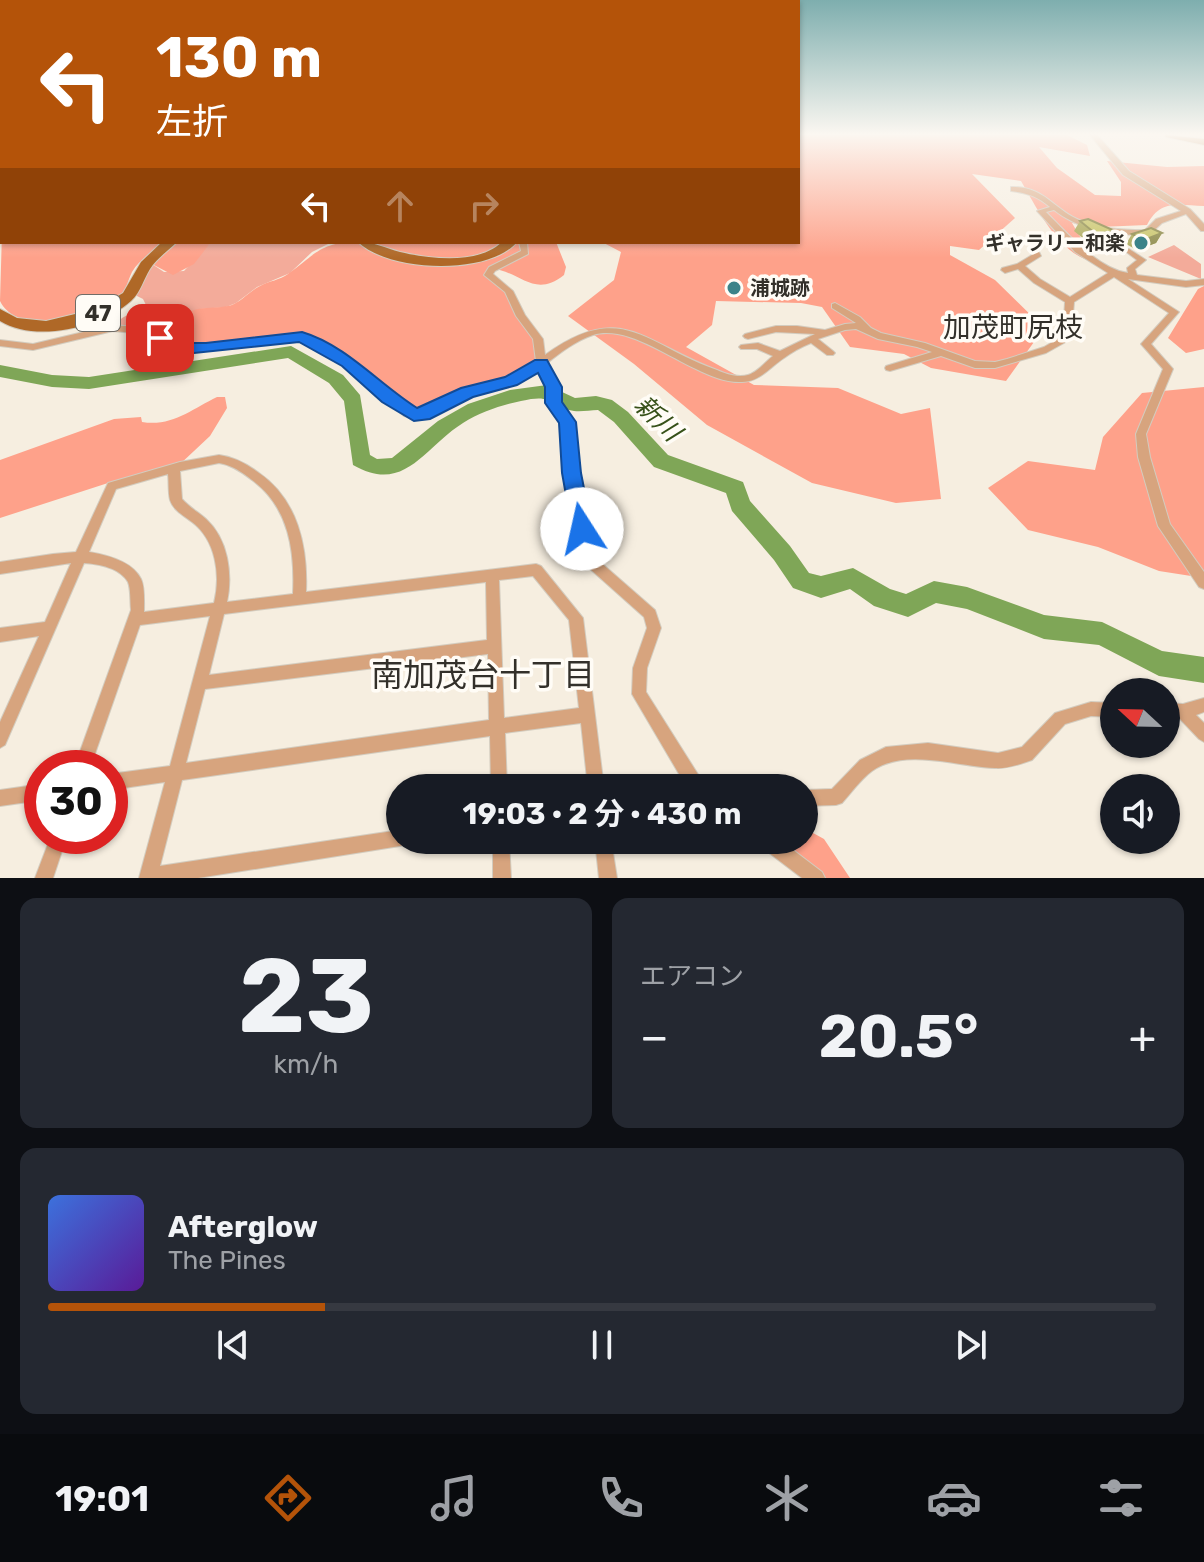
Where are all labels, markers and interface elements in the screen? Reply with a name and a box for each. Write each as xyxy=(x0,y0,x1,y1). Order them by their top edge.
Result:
text: 130 m xyxy=(156,25,322,91)
icon: left xyxy=(24,32,128,136)
text: 左折 xyxy=(156,100,228,143)
icon: left xyxy=(294,184,338,228)
icon: ahead xyxy=(378,184,422,228)
icon: right xyxy=(462,184,506,228)
place label: ギャラリー和楽 xyxy=(985,231,1125,255)
marker: ギャラリー和楽 xyxy=(1132,234,1150,252)
place label: 浦城跡 xyxy=(750,276,810,300)
marker: 浦城跡 xyxy=(725,279,743,297)
road number: 47 xyxy=(76,295,120,331)
pin xyxy=(126,304,194,372)
district label: 加茂町尻枝 xyxy=(943,311,1083,344)
icon: arrive xyxy=(138,316,182,360)
water label: 新川 xyxy=(628,389,689,450)
position arrow xyxy=(540,487,624,571)
district label: 南加茂台十丁目 xyxy=(371,656,595,694)
north arrow xyxy=(1100,678,1180,758)
map controls xyxy=(1100,678,1180,854)
speed limit sign: 30 xyxy=(24,750,128,854)
button: sound xyxy=(1100,774,1180,854)
text: 19:03 · 2 分 · 430 m xyxy=(463,796,741,832)
text: 23 xyxy=(238,935,374,1058)
text: エアコン xyxy=(640,961,744,992)
text: 20.5° xyxy=(819,1001,979,1072)
text: − xyxy=(640,1011,669,1063)
text: + xyxy=(1129,1011,1156,1063)
text: km/h xyxy=(274,1049,338,1080)
text: Afterglow xyxy=(168,1209,318,1245)
text: The Pines xyxy=(168,1245,286,1276)
icon: previous xyxy=(211,1323,255,1367)
icon: pause xyxy=(580,1323,624,1367)
icon: next xyxy=(949,1323,993,1367)
icon: directions xyxy=(260,1470,316,1526)
icon: music xyxy=(426,1470,482,1526)
icon: phone xyxy=(593,1470,649,1526)
icon: climate xyxy=(759,1470,815,1526)
icon: car xyxy=(926,1470,982,1526)
icon: filters xyxy=(1093,1470,1149,1526)
text: 19:01 xyxy=(55,1477,149,1520)

